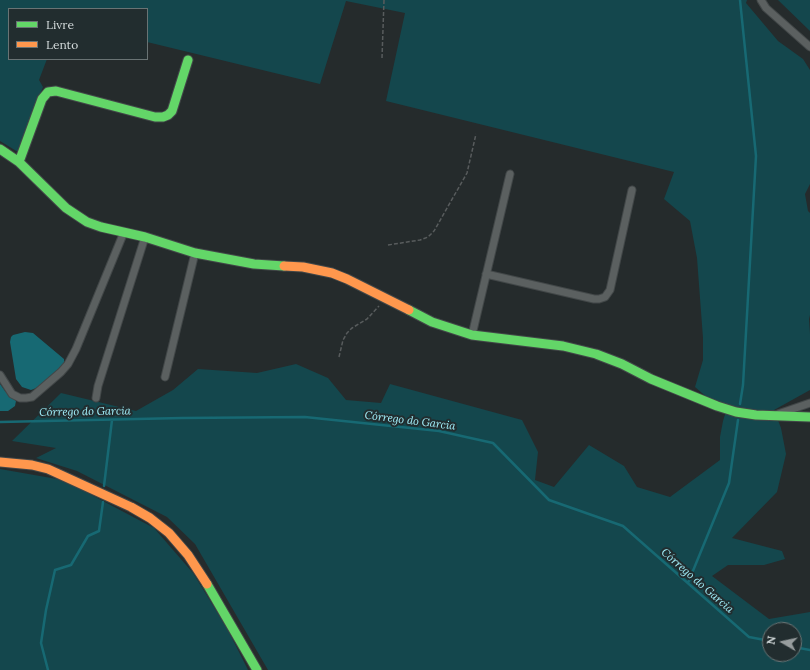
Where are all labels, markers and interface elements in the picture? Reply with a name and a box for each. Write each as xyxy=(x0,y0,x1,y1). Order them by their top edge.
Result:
legend xyxy=(8,8,148,60)
text: Livre xyxy=(46,17,74,32)
text: Lento xyxy=(46,37,78,52)
water label: Córrego do Garcia xyxy=(39,405,131,419)
water label: Córrego do Garcia xyxy=(364,409,456,433)
water label: Córrego do Garcia xyxy=(658,546,736,616)
north arrow xyxy=(762,622,802,662)
text: N xyxy=(764,635,779,646)

